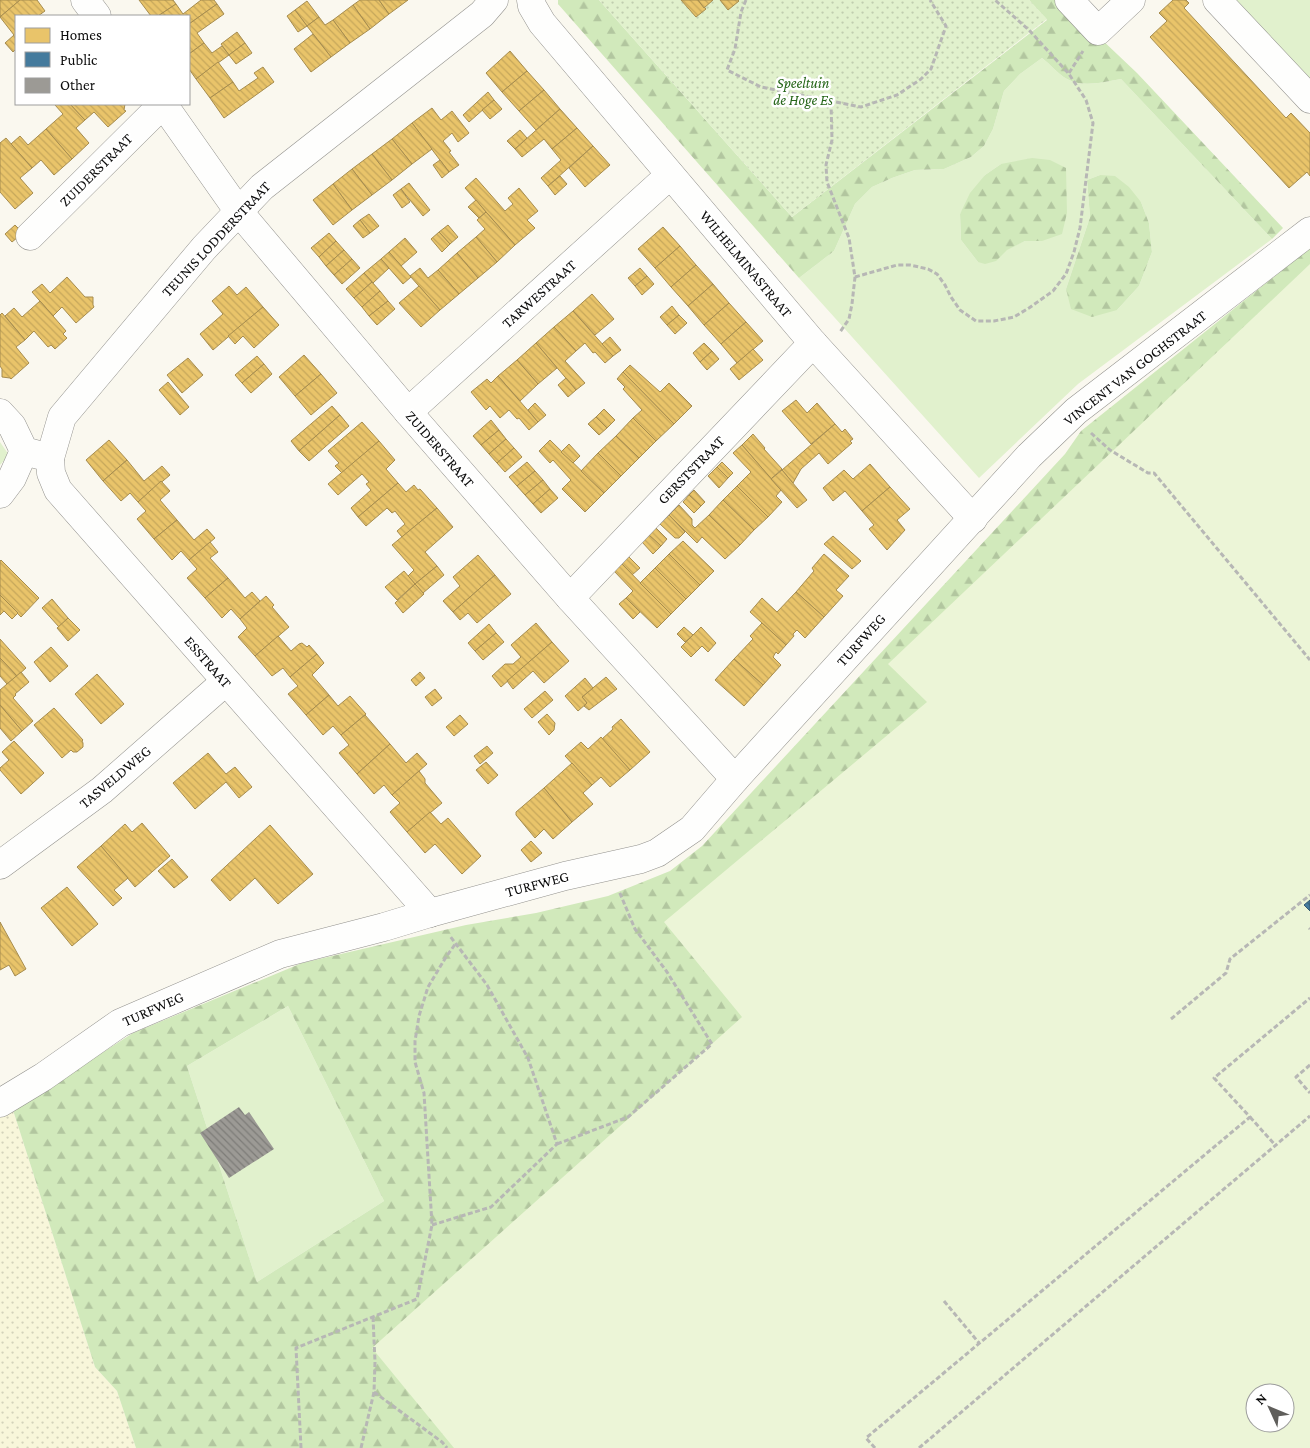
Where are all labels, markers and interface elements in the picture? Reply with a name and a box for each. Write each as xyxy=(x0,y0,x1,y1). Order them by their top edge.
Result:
legend xyxy=(15,15,190,105)
text: Homes xyxy=(60,27,102,43)
text: Public xyxy=(60,52,98,68)
park label: Speeltuin de Hoge Es xyxy=(773,75,833,109)
text: Other xyxy=(60,77,96,93)
street label: ZUIDERSTRAAT xyxy=(56,130,136,210)
street label: TEUNIS LODDERSTRAAT xyxy=(158,178,274,300)
street label: WILHELMINASTRAAT xyxy=(697,207,795,321)
street label: TARWESTRAAT xyxy=(499,257,579,331)
street label: VINCENT VAN GOGHSTRAAT xyxy=(1061,307,1209,429)
street label: ZUIDERSTRAAT xyxy=(402,408,478,490)
street label: GERSTSTRAAT xyxy=(654,433,728,507)
street label: TURFWEG xyxy=(833,611,889,669)
street label: ESSTRAAT xyxy=(181,633,235,691)
street label: TASVELDWEG xyxy=(76,742,154,812)
street label: TURFWEG xyxy=(504,868,570,900)
street label: TURFWEG xyxy=(120,988,186,1030)
north arrow xyxy=(1245,1383,1295,1433)
text: N xyxy=(1252,1390,1270,1408)

